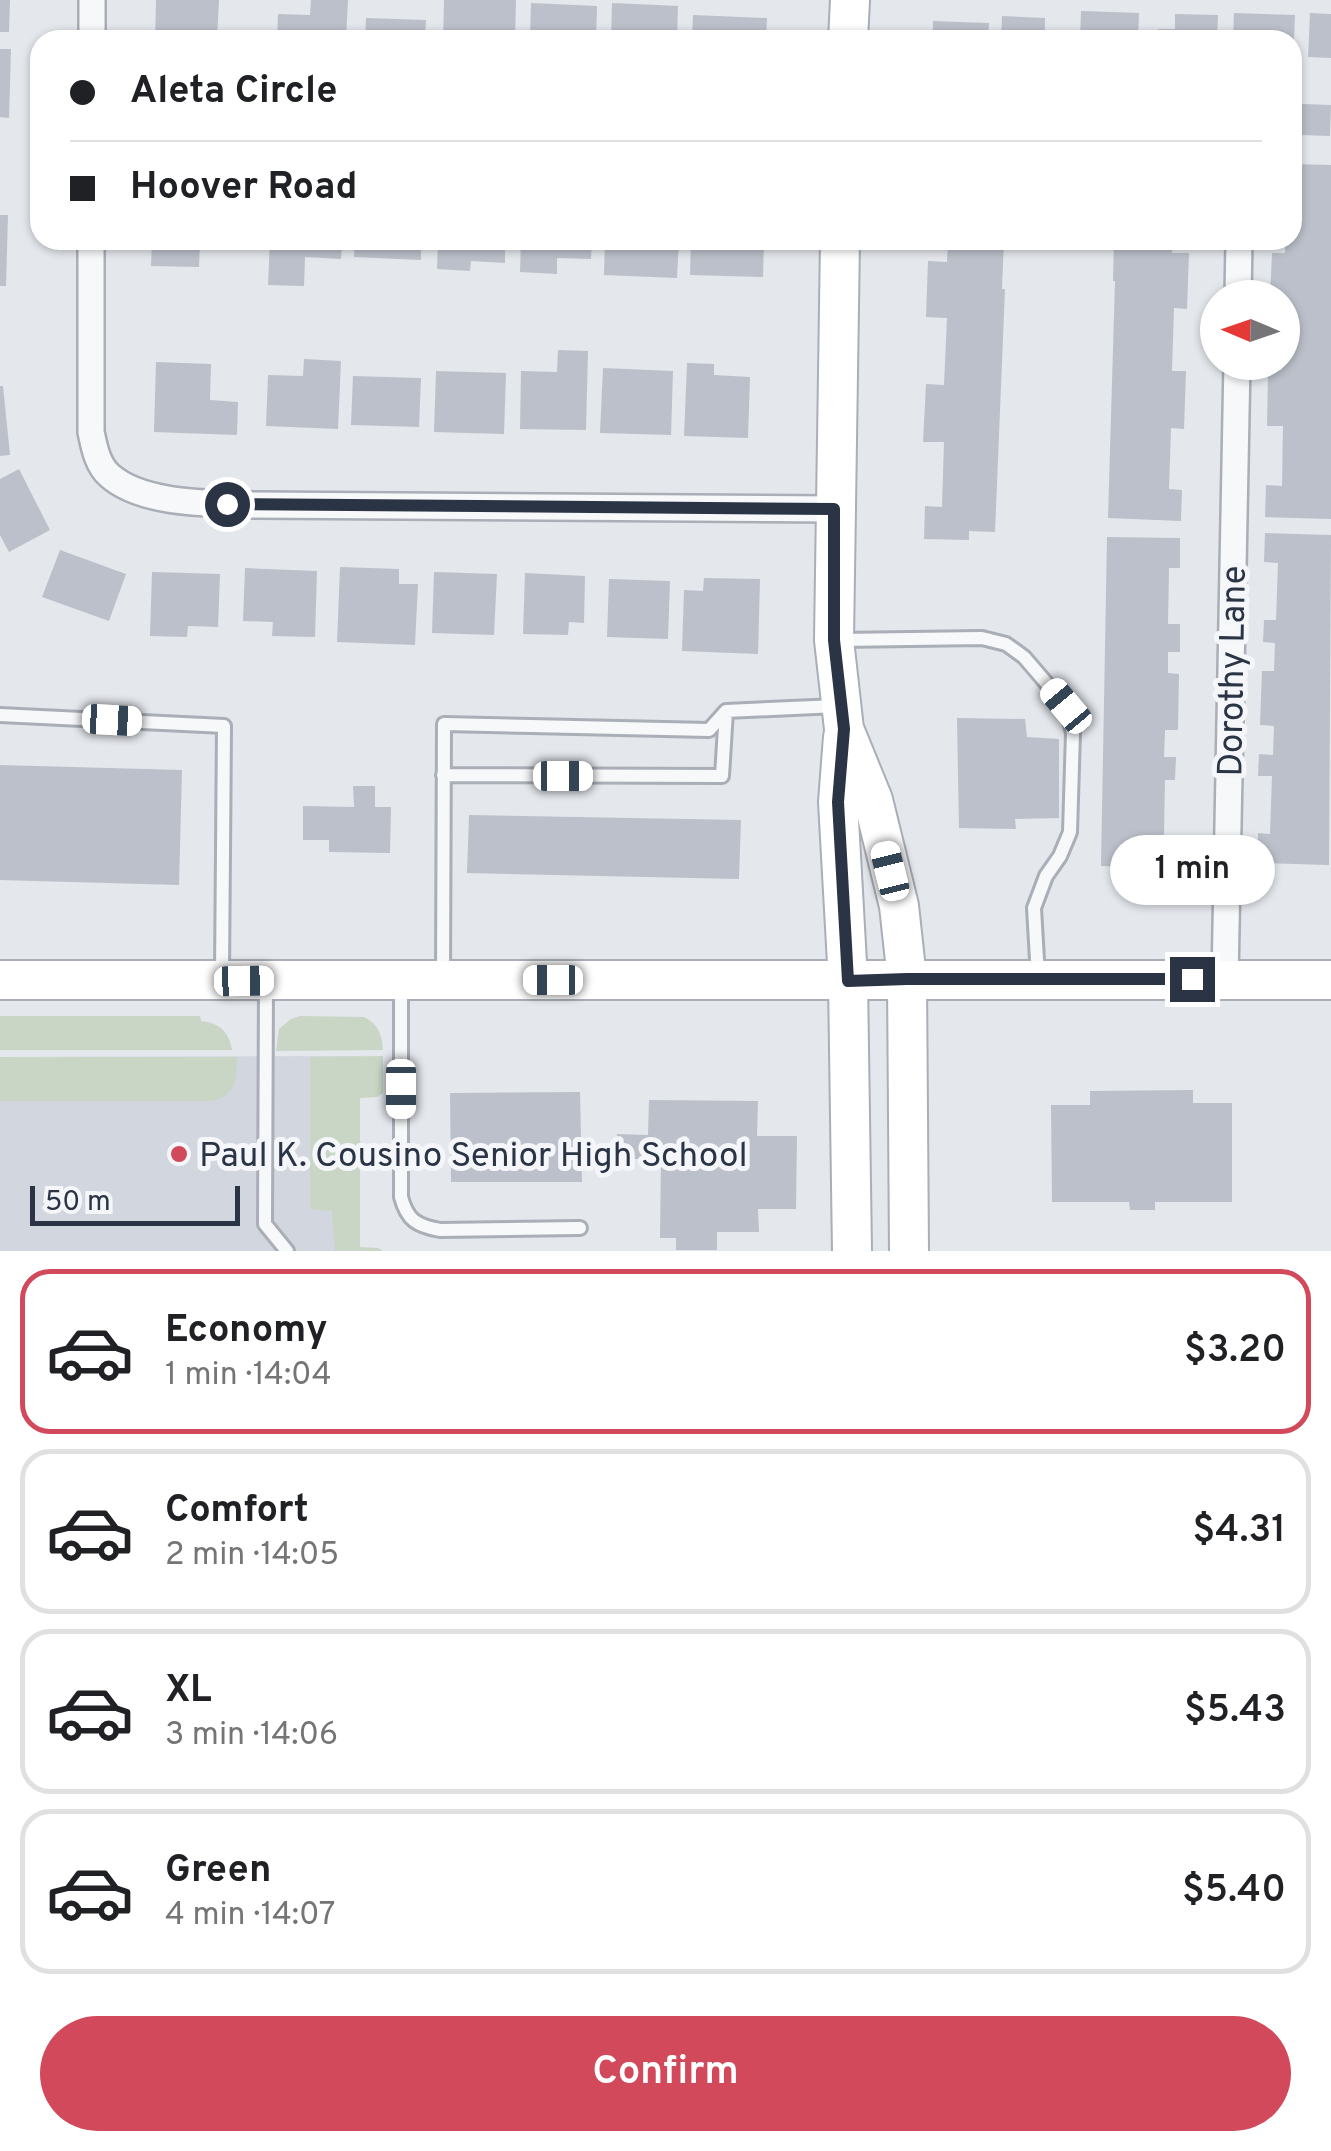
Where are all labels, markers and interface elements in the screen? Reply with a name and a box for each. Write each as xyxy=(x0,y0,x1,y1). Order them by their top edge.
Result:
text: Aleta Circle xyxy=(130,68,337,117)
text: Hoover Road xyxy=(130,164,358,213)
north arrow xyxy=(1200,280,1300,380)
map controls xyxy=(1200,280,1300,380)
route start xyxy=(205,482,250,527)
street label: Dorothy Lane xyxy=(1210,565,1258,777)
car xyxy=(1035,673,1097,739)
car xyxy=(81,703,143,737)
car xyxy=(533,761,593,791)
callout: 1 min xyxy=(1110,834,1274,904)
car xyxy=(868,838,912,904)
text: 1 min xyxy=(1155,850,1230,890)
route end xyxy=(1170,957,1215,1002)
car xyxy=(214,965,274,997)
car xyxy=(523,965,583,995)
car xyxy=(386,1059,416,1119)
place label: Paul K. Cousino Senior High School xyxy=(199,1135,748,1179)
marker: Paul K. Cousino Senior High School xyxy=(168,1143,190,1165)
scale bar xyxy=(30,1181,240,1226)
text: 50 m xyxy=(45,1185,111,1221)
icon: car xyxy=(45,1307,135,1397)
text: Economy xyxy=(165,1307,327,1356)
text: $3.20 xyxy=(1184,1327,1286,1376)
text: 1 min · 14:04 xyxy=(165,1356,332,1396)
icon: car xyxy=(45,1487,135,1577)
text: Comfort xyxy=(165,1487,309,1536)
text: $4.31 xyxy=(1193,1507,1286,1556)
text: 2 min · 14:05 xyxy=(165,1536,339,1576)
icon: car xyxy=(45,1667,135,1757)
text: XL xyxy=(165,1667,212,1716)
text: $5.43 xyxy=(1184,1687,1286,1736)
text: 3 min · 14:06 xyxy=(165,1716,338,1756)
icon: car xyxy=(45,1847,135,1937)
text: Green xyxy=(165,1847,271,1896)
text: $5.40 xyxy=(1182,1867,1286,1916)
text: 4 min · 14:07 xyxy=(165,1896,335,1936)
button: Confirm xyxy=(40,2016,1291,2131)

